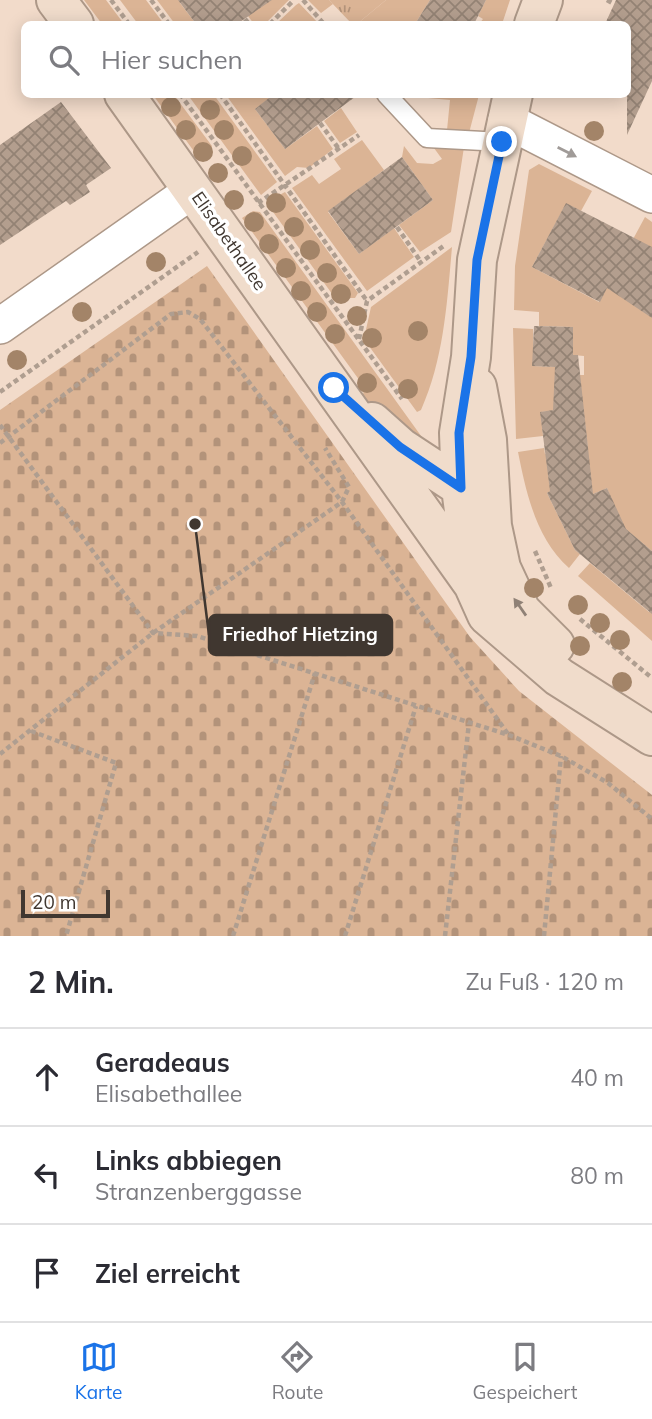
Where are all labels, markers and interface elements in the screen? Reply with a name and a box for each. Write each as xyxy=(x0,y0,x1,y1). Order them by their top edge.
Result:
search box xyxy=(21,21,631,98)
icon: search xyxy=(45,41,83,79)
text: Hier suchen xyxy=(101,43,243,76)
route end xyxy=(486,126,517,157)
one-way arrow xyxy=(557,146,577,157)
street label: Elisabethallee xyxy=(187,187,272,295)
route start xyxy=(318,372,349,403)
one-way arrow xyxy=(513,598,527,616)
callout: Friedhof Hietzing xyxy=(209,615,392,655)
text: Friedhof Hietzing xyxy=(222,622,378,646)
scale bar xyxy=(21,887,110,919)
text: 20 m xyxy=(32,890,76,914)
text: 2 Min. xyxy=(28,963,114,1001)
text: Zu Fuß · 120 m xyxy=(466,967,624,996)
text: Geradeaus xyxy=(95,1046,230,1079)
icon: ahead xyxy=(28,1058,66,1096)
text: 40 m xyxy=(570,1063,624,1092)
text: Elisabethallee xyxy=(95,1079,242,1108)
text: Links abbiegen xyxy=(95,1144,282,1177)
icon: left xyxy=(28,1156,66,1194)
text: 80 m xyxy=(570,1161,624,1190)
text: Stranzenberggasse xyxy=(95,1177,302,1206)
icon: arrive xyxy=(28,1254,66,1292)
text: Ziel erreicht xyxy=(95,1257,240,1290)
tab: Karte xyxy=(75,1338,122,1404)
tab: Route xyxy=(272,1338,323,1404)
tab: Gespeichert xyxy=(473,1338,577,1404)

